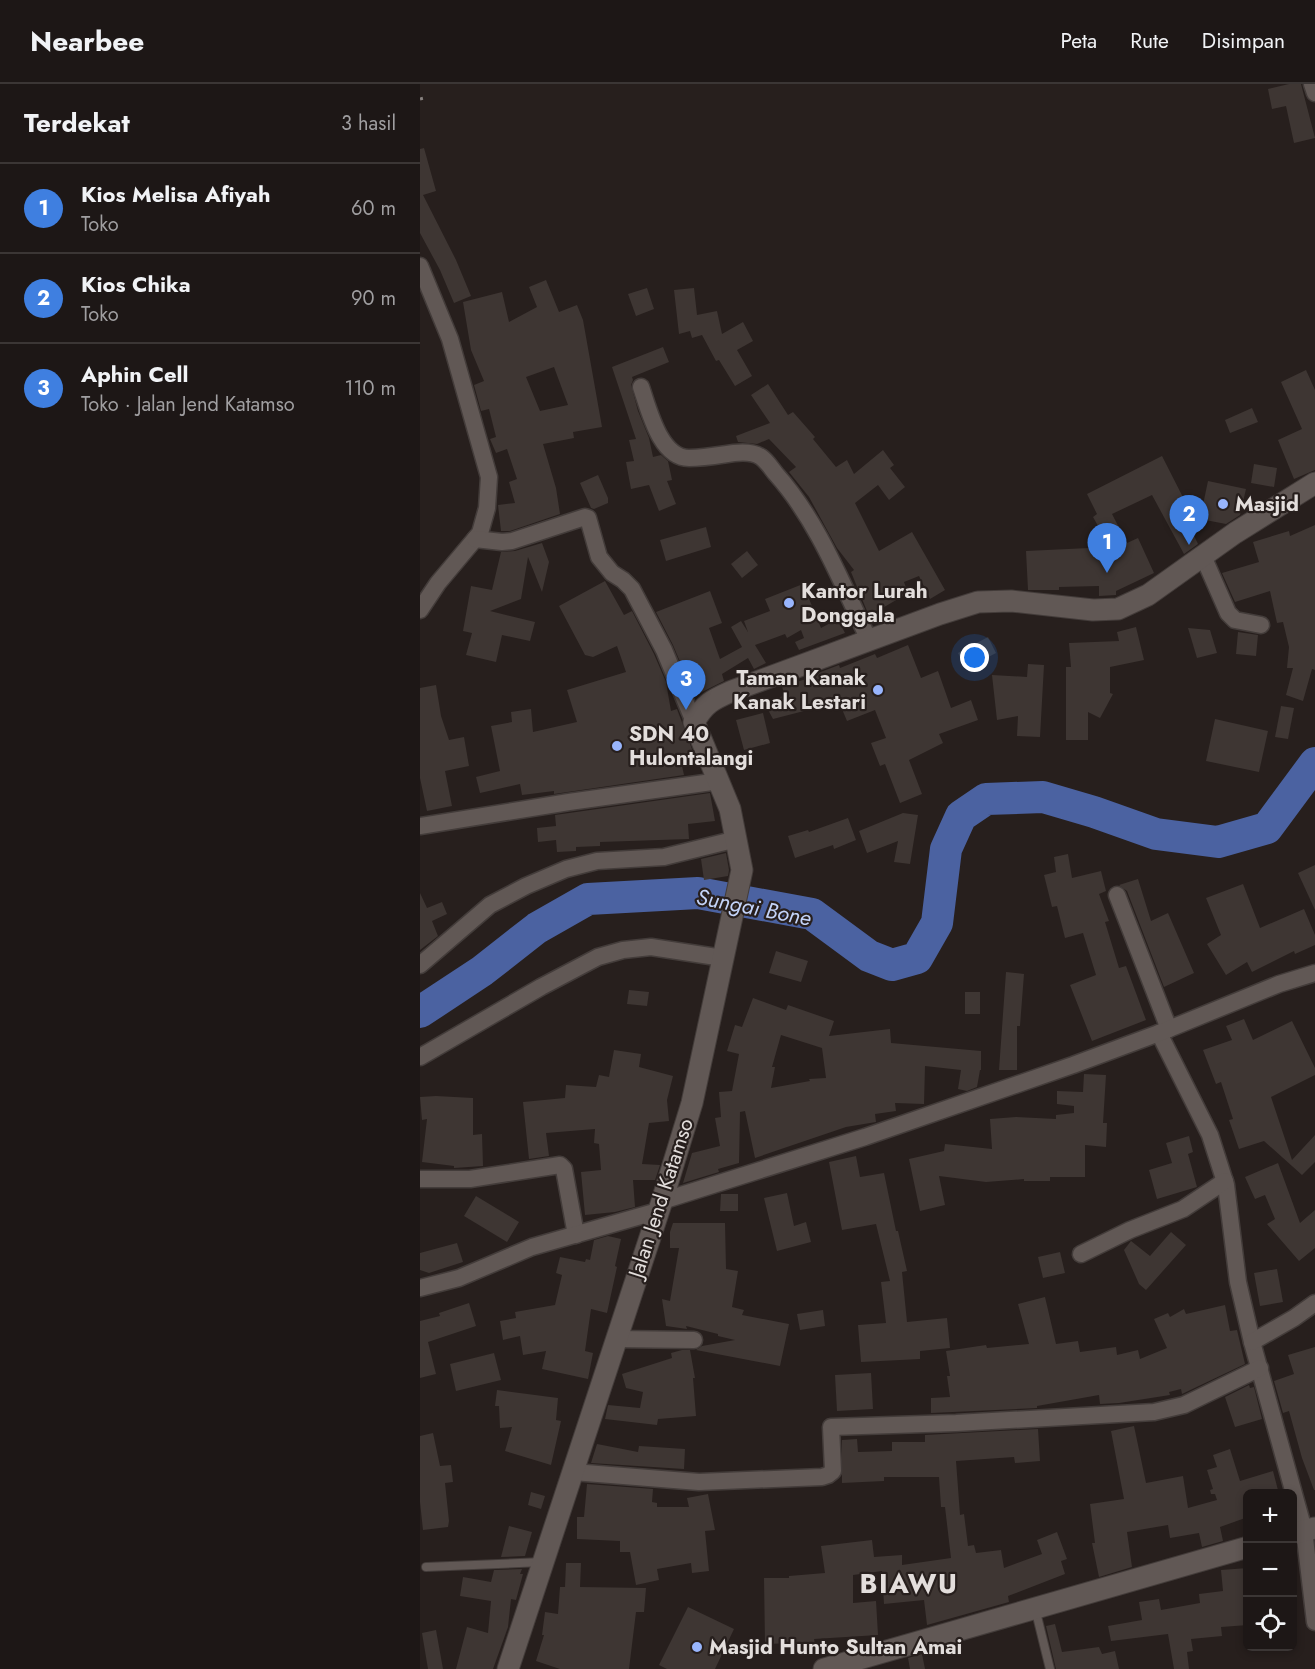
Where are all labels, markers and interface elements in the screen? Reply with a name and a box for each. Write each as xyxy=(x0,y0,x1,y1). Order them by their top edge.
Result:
text: Nearbee xyxy=(30,21,144,62)
text: Peta xyxy=(1060,26,1097,56)
text: Rute xyxy=(1130,26,1169,56)
text: Disimpan xyxy=(1202,26,1285,56)
text: Terdekat xyxy=(24,104,130,142)
text: 3 hasil xyxy=(341,109,396,138)
text: Kios Melisa Afiyah xyxy=(81,178,270,210)
text: 1 xyxy=(38,194,49,223)
text: 60 m xyxy=(351,194,396,223)
text: Toko xyxy=(81,210,119,239)
text: Kios Chika xyxy=(81,268,191,300)
text: 2 xyxy=(37,284,50,313)
text: 90 m xyxy=(351,284,396,313)
text: Toko xyxy=(81,300,119,329)
text: Aphin Cell xyxy=(81,358,189,390)
text: 3 xyxy=(37,374,50,403)
text: 110 m xyxy=(344,374,396,403)
text: Toko · Jalan Jend Katamso xyxy=(81,390,295,419)
place label: Masjid xyxy=(1235,489,1299,519)
pin: 2 xyxy=(1170,496,1208,545)
marker: Masjid xyxy=(1216,497,1230,511)
pin: 1 xyxy=(1088,524,1126,573)
place label: Kantor Lurah Donggala xyxy=(801,576,928,630)
marker: Kantor Lurah Donggala xyxy=(782,596,796,610)
your location xyxy=(960,643,989,672)
pin: 3 xyxy=(666,660,706,710)
place label: Taman Kanak Kanak Lestari xyxy=(733,663,866,717)
marker: Taman Kanak Kanak Lestari xyxy=(871,683,885,697)
place label: SDN 40 Hulontalangi xyxy=(629,719,753,773)
marker: SDN 40 Hulontalangi xyxy=(610,739,624,753)
water label: Sungai Bone xyxy=(694,880,814,934)
street label: Jalan Jend Katamso xyxy=(620,1114,701,1284)
map controls xyxy=(1243,1489,1297,1651)
button: + xyxy=(1243,1489,1297,1543)
button: − xyxy=(1243,1543,1297,1597)
district label: BIAWU xyxy=(860,1564,958,1603)
button: locate xyxy=(1243,1597,1297,1651)
place label: Masjid Hunto Sultan Amai xyxy=(709,1632,962,1662)
marker: Masjid Hunto Sultan Amai xyxy=(690,1640,704,1654)

